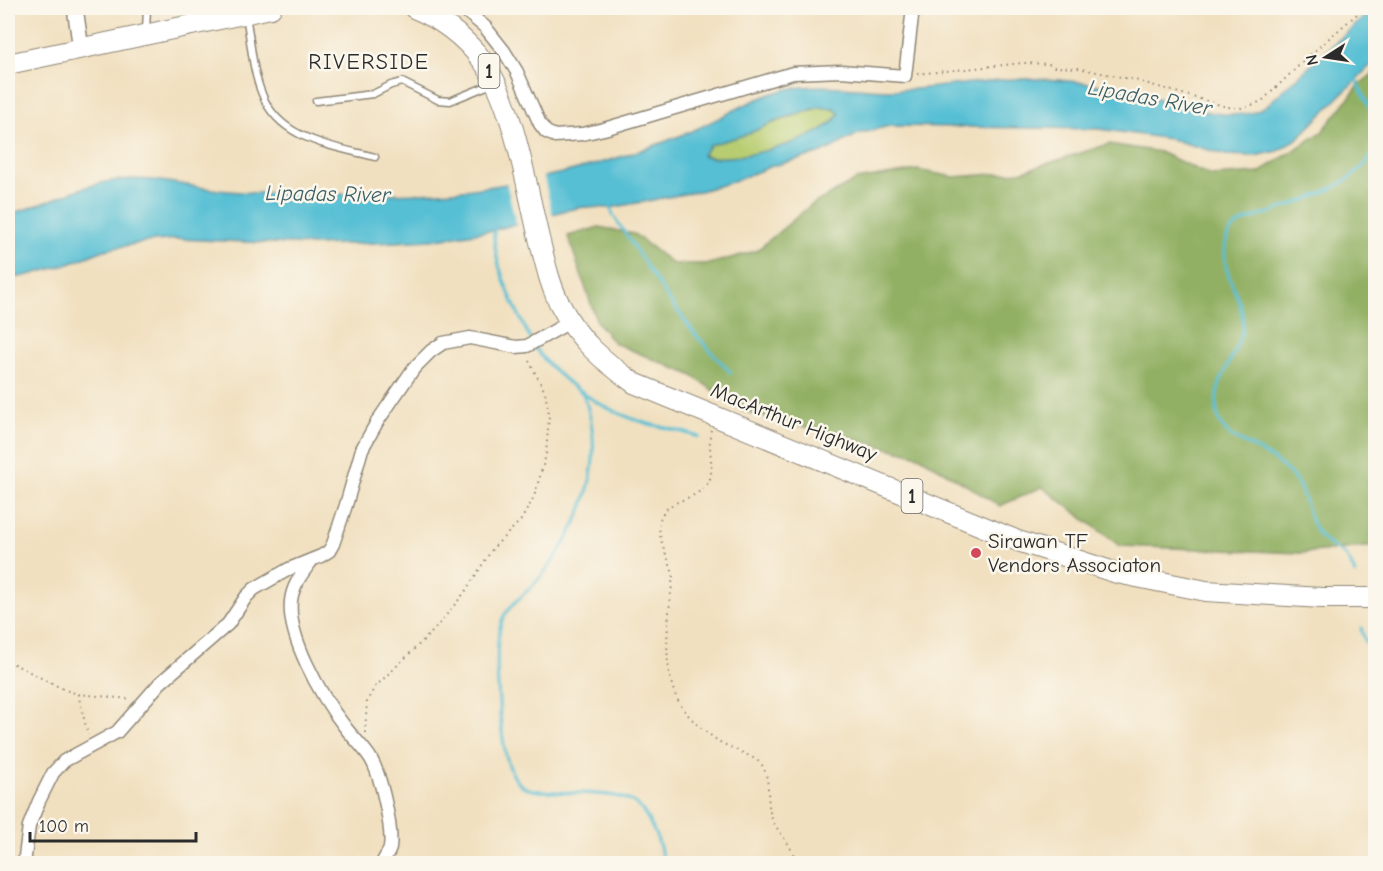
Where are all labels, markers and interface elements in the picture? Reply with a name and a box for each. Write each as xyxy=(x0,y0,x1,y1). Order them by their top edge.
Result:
north arrow xyxy=(1296,27,1356,87)
district label: RIVERSIDE xyxy=(308,49,430,75)
text: N xyxy=(1302,53,1322,67)
road number: 1 xyxy=(478,54,500,88)
water label: Lipadas River xyxy=(1086,74,1215,122)
water label: Lipadas River xyxy=(265,180,392,208)
street label: MacArthur Highway xyxy=(707,378,881,467)
road number: 1 xyxy=(902,479,922,513)
place label: Sirawan TF Vendors Associaton xyxy=(988,529,1161,577)
marker: Sirawan TF Vendors Associaton xyxy=(969,546,983,560)
scale bar xyxy=(30,805,196,843)
text: 100 m xyxy=(39,816,89,837)

